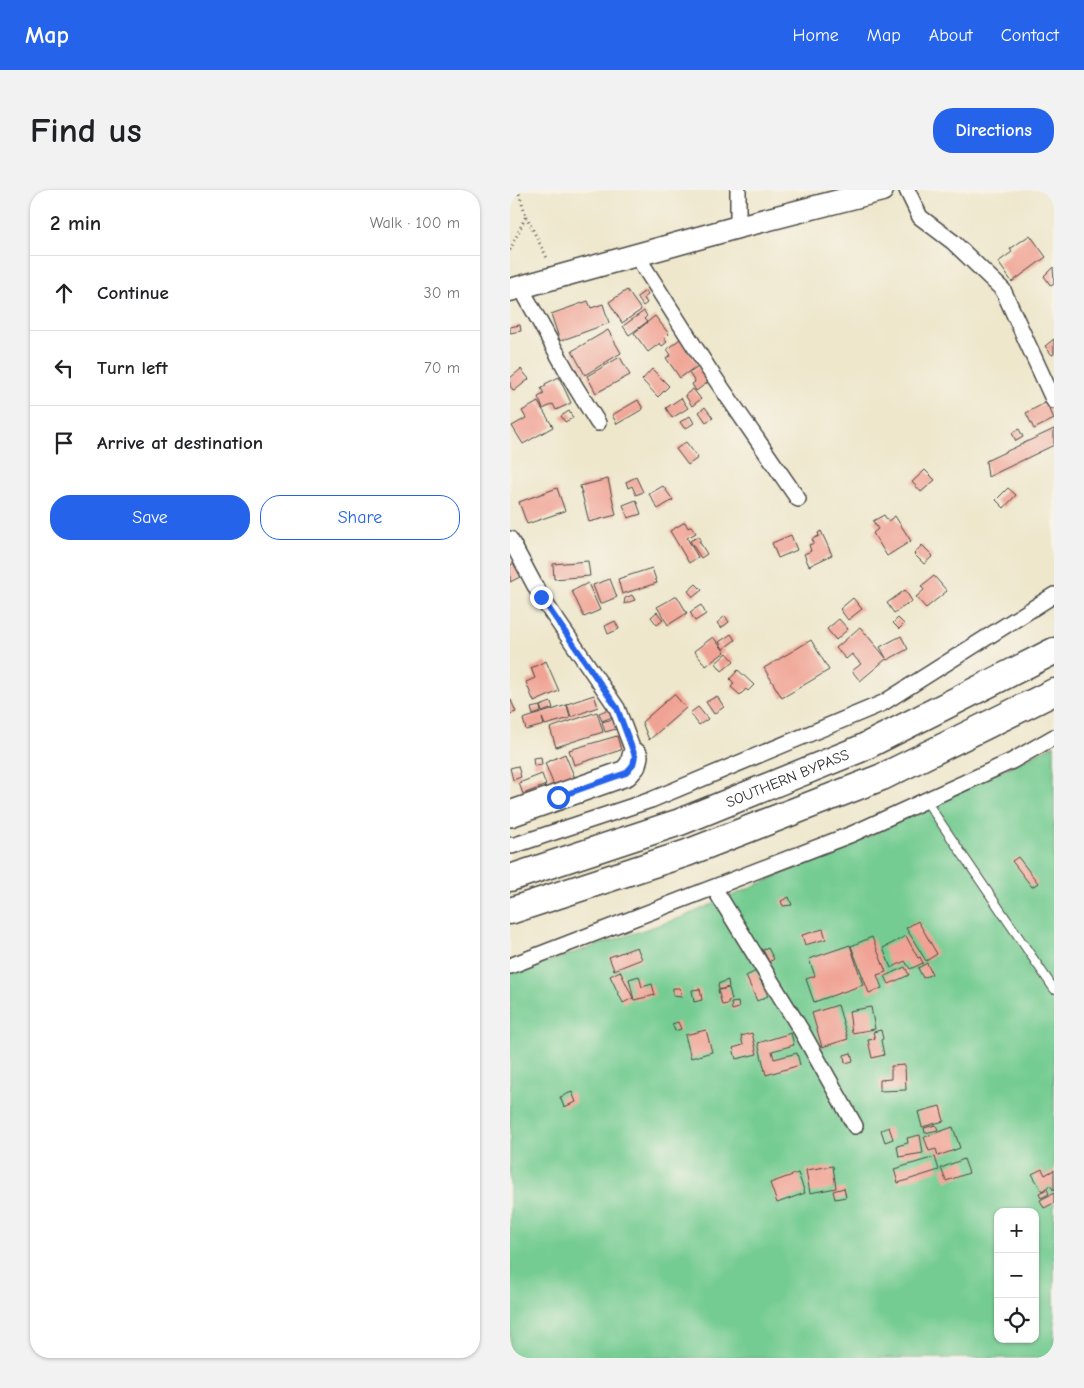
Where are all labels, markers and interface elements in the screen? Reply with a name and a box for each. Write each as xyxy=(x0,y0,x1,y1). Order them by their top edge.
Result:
text: Map xyxy=(25,21,69,49)
text: Home xyxy=(792,25,839,46)
text: Map xyxy=(867,25,901,46)
text: About xyxy=(929,25,973,46)
text: Contact xyxy=(1001,25,1059,46)
button: Directions xyxy=(933,108,1054,153)
text: Find us xyxy=(30,110,142,151)
text: 2 min xyxy=(50,211,101,235)
text: Walk · 100 m xyxy=(370,214,460,232)
icon: ahead xyxy=(50,279,78,307)
text: Continue xyxy=(97,282,169,304)
text: 30 m xyxy=(424,284,460,302)
icon: left xyxy=(50,354,78,382)
text: Turn left xyxy=(97,357,168,379)
text: 70 m xyxy=(424,359,460,377)
icon: arrive xyxy=(50,429,78,457)
text: Arrive at destination xyxy=(97,432,263,454)
button: Save xyxy=(50,495,250,540)
button: Share xyxy=(260,495,460,540)
route end xyxy=(530,586,553,609)
street label: SOUTHERN BYPASS xyxy=(723,745,852,811)
route start xyxy=(547,786,570,809)
map controls xyxy=(994,1208,1039,1343)
button: + xyxy=(994,1208,1039,1253)
button: − xyxy=(994,1253,1039,1298)
button: locate xyxy=(994,1298,1039,1343)

